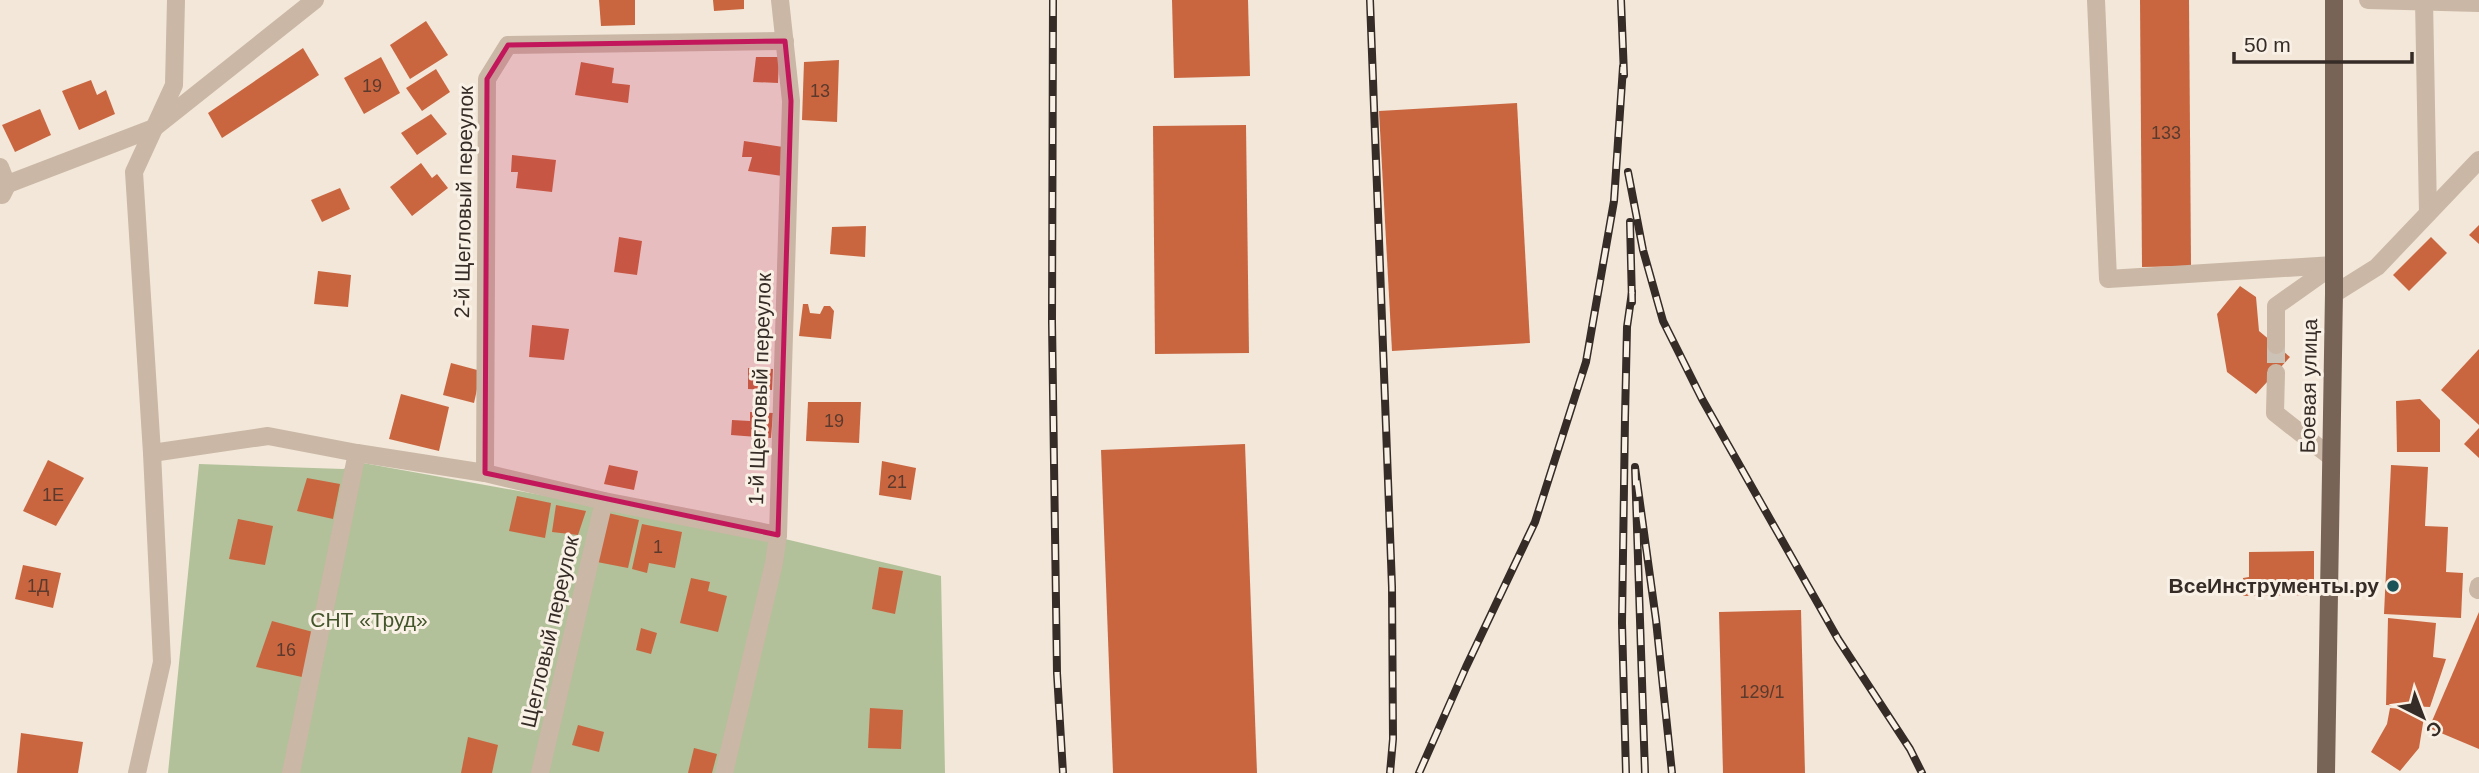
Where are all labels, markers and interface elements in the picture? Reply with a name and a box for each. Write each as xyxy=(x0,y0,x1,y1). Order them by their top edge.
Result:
scale bar xyxy=(2234,21,2412,65)
text: 50 m xyxy=(2244,33,2291,56)
house number: 19 xyxy=(362,76,382,96)
house number: 13 xyxy=(810,81,830,101)
street label: 2-й Щегловый переулок xyxy=(450,85,477,318)
house number: 133 xyxy=(2151,123,2181,143)
street label: 1-й Щегловый переулок xyxy=(744,272,775,505)
street label: Боевая улица xyxy=(2296,318,2321,454)
house number: 19 xyxy=(824,411,844,431)
house number: 21 xyxy=(887,472,907,492)
house number: 1Е xyxy=(42,485,64,505)
street label: Щегловый переулок xyxy=(516,533,583,730)
house number: 1 xyxy=(653,537,663,557)
place label: ВсеИнструменты.ру xyxy=(2169,574,2379,597)
house number: 1Д xyxy=(27,576,49,596)
marker: ВсеИнструменты.ру xyxy=(2385,578,2401,594)
park label: СНТ «Труд» xyxy=(310,608,428,631)
house number: 16 xyxy=(276,640,296,660)
house number: 129/1 xyxy=(1739,682,1785,702)
north arrow xyxy=(2388,682,2458,752)
text: С xyxy=(2422,717,2446,742)

